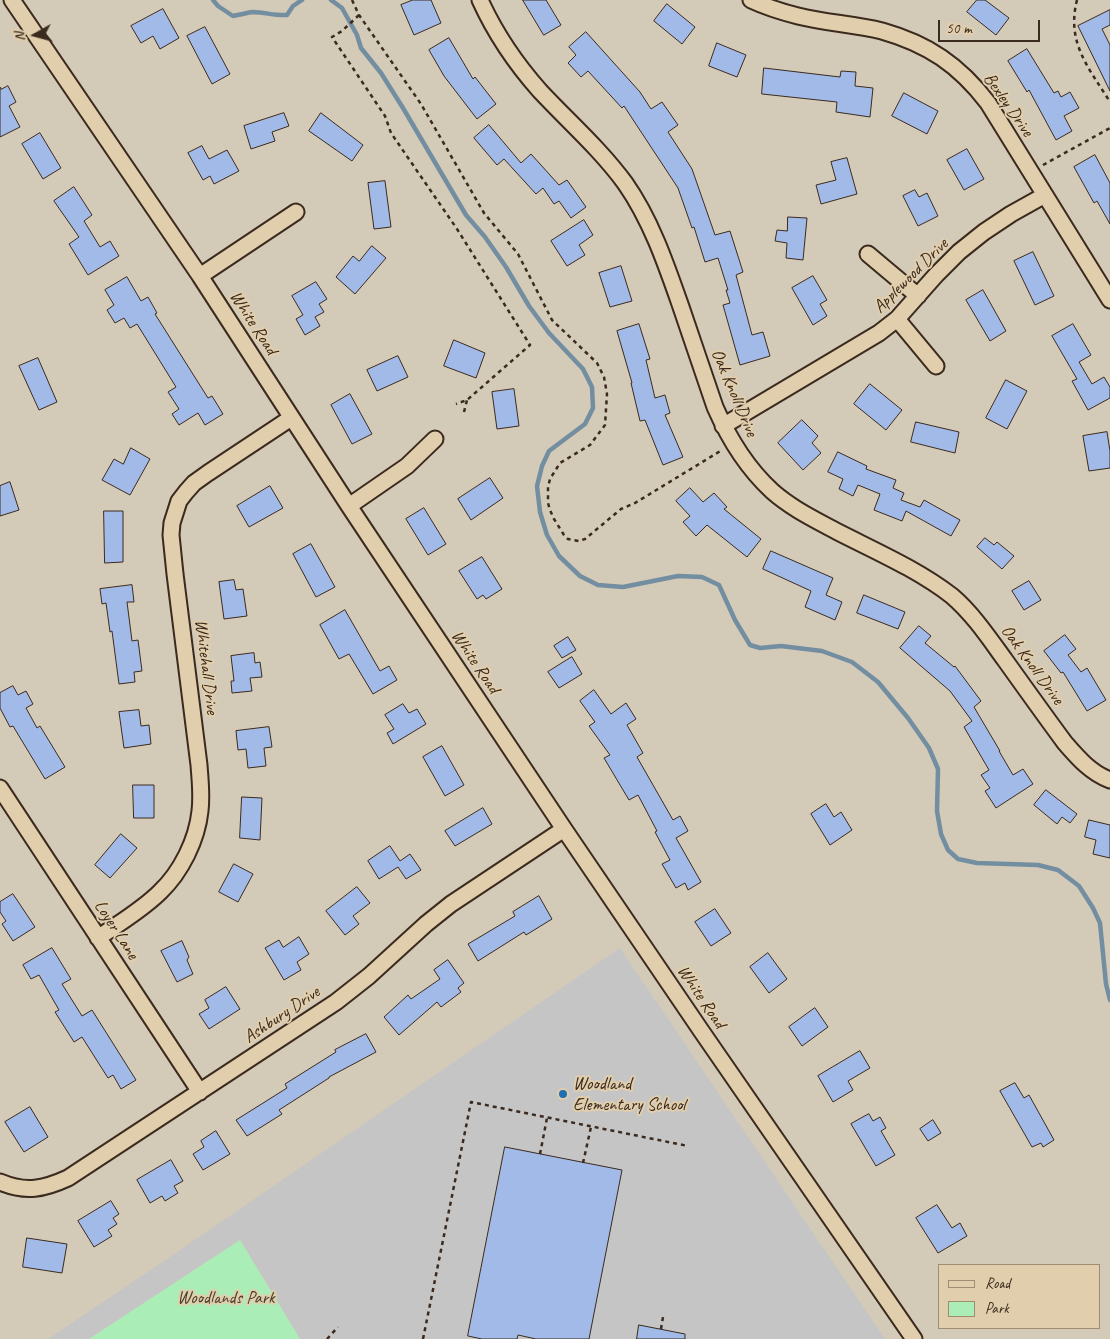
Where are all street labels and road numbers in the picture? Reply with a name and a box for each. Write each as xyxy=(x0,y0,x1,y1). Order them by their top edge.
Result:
street label: Bexley Drive xyxy=(978,69,1038,141)
street label: Applewood Drive xyxy=(869,234,953,318)
street label: White Road xyxy=(224,287,282,359)
street label: Oak Knoll Drive xyxy=(706,346,762,440)
street label: Whitehall Drive xyxy=(189,618,223,716)
street label: Oak Knoll Drive xyxy=(996,621,1068,709)
street label: White Road xyxy=(446,626,504,698)
street label: Loyer Lane xyxy=(89,896,143,964)
street label: White Road xyxy=(672,961,730,1033)
street label: Ashbury Drive xyxy=(240,982,324,1048)

